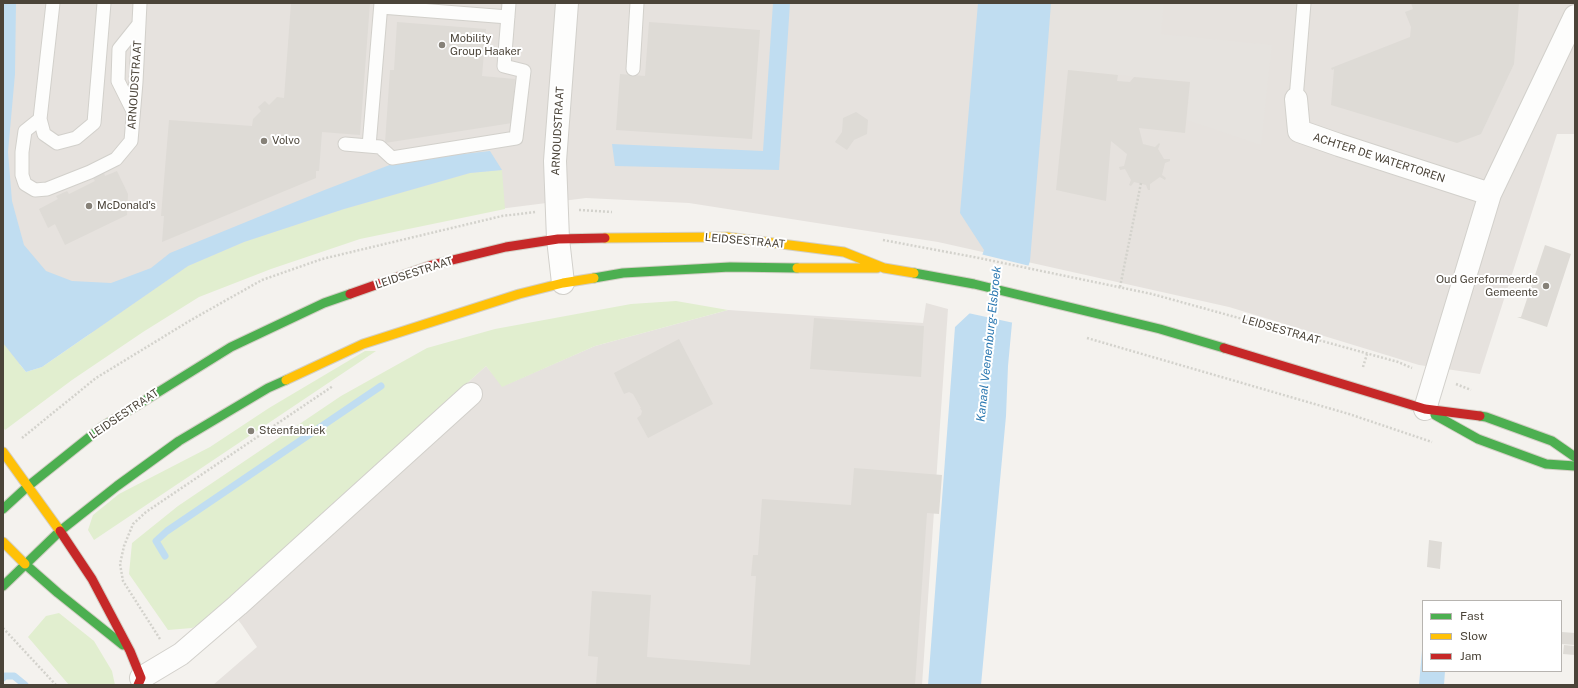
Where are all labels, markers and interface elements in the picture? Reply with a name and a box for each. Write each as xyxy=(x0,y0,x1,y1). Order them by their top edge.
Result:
place label: Mobility Group Haaker xyxy=(450,32,521,58)
street label: ARNOUDSTRAAT xyxy=(125,40,145,130)
marker: Mobility Group Haaker xyxy=(437,40,447,50)
street label: ARNOUDSTRAAT xyxy=(549,86,567,176)
street label: ACHTER DE WATERTOREN xyxy=(1311,130,1447,186)
place label: Volvo xyxy=(272,134,300,148)
marker: Volvo xyxy=(259,136,269,146)
place label: McDonald's xyxy=(97,199,156,213)
marker: McDonald's xyxy=(84,201,94,211)
street label: LEIDSESTRAAT xyxy=(704,231,786,251)
street label: LEIDSESTRAAT xyxy=(374,254,454,292)
water label: Kanaal Veenenburg-Elsbroek xyxy=(974,265,1004,423)
place label: Oud Gereformeerde Gemeente xyxy=(1436,273,1538,299)
marker: Oud Gereformeerde Gemeente xyxy=(1541,281,1551,291)
street label: LEIDSESTRAAT xyxy=(1240,313,1322,347)
street label: LEIDSESTRAAT xyxy=(87,386,161,442)
place label: Steenfabriek xyxy=(259,424,325,438)
marker: Steenfabriek xyxy=(246,426,256,436)
legend xyxy=(1422,600,1562,672)
text: Fast xyxy=(1460,609,1484,623)
text: Slow xyxy=(1460,629,1487,643)
text: Jam xyxy=(1460,649,1482,663)

